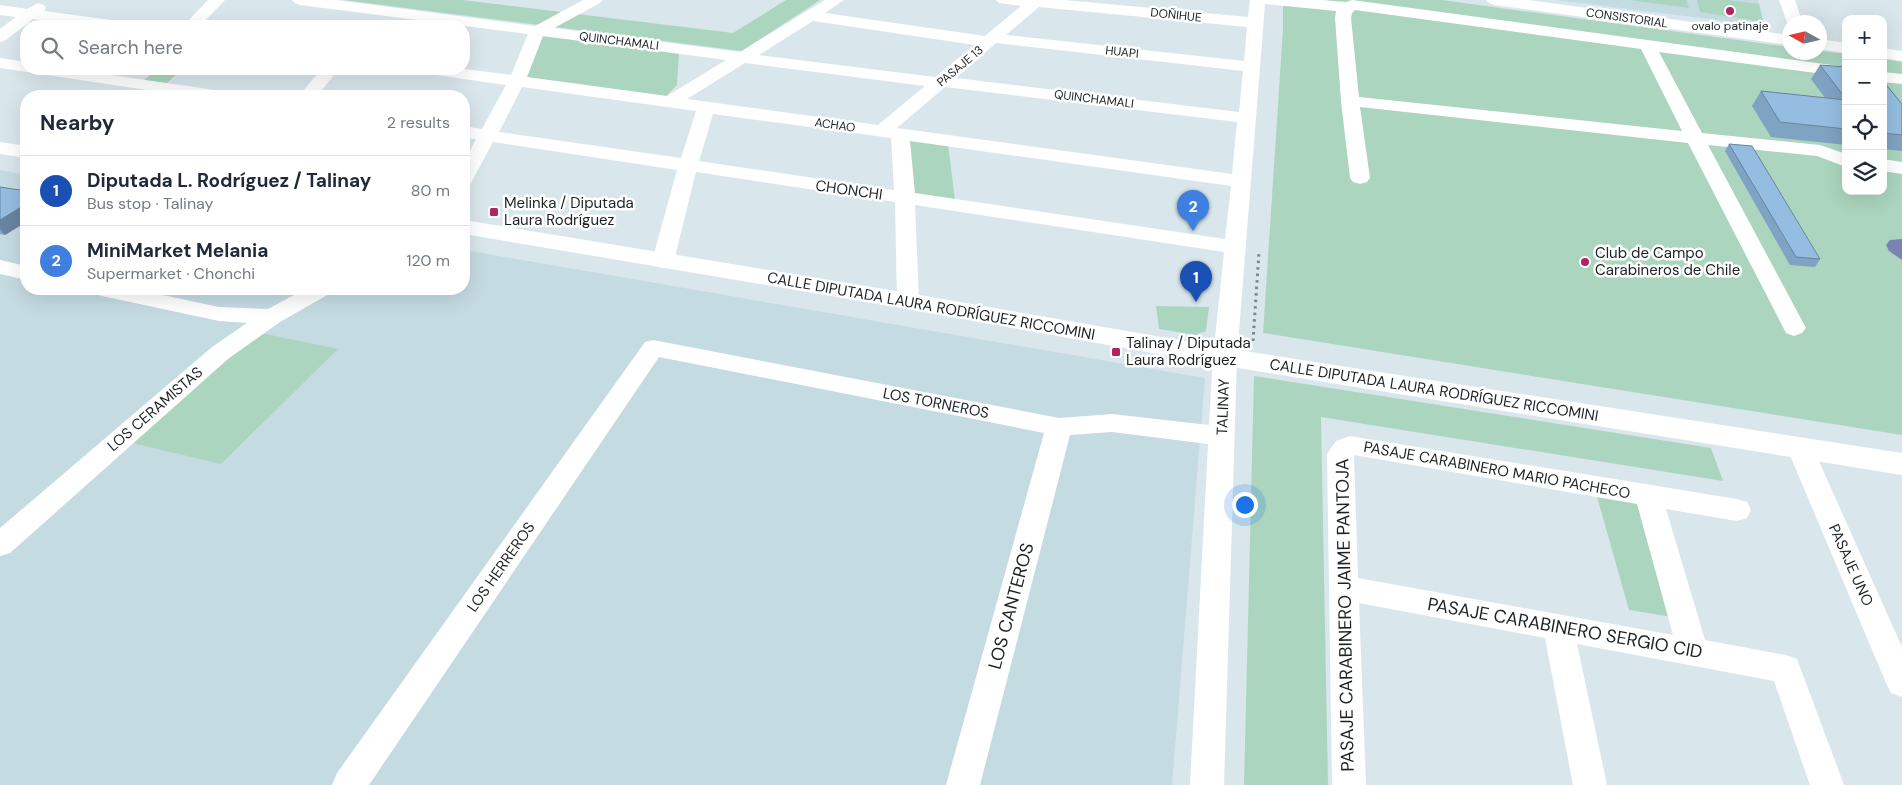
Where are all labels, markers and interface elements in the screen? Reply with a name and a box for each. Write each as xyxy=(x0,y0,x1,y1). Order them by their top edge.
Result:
street label: DOÑIHUE xyxy=(1150,4,1203,26)
street label: CONSISTORIAL xyxy=(1585,4,1669,32)
marker: ovalo patinaje xyxy=(1724,5,1736,17)
north arrow xyxy=(1782,15,1827,60)
map controls xyxy=(1842,15,1887,195)
button: + xyxy=(1842,15,1887,60)
place label: ovalo patinaje xyxy=(1692,18,1769,34)
search box xyxy=(20,20,470,75)
street label: QUINCHAMALI xyxy=(578,28,660,54)
icon: search xyxy=(38,34,66,62)
text: Search here xyxy=(78,35,183,60)
street label: PASAJE 13 xyxy=(934,42,986,90)
street label: HUAPI xyxy=(1105,42,1139,62)
button: − xyxy=(1842,60,1887,105)
street label: QUINCHAMALI xyxy=(1053,86,1135,112)
button: locate xyxy=(1842,105,1887,150)
text: Nearby xyxy=(40,109,114,137)
text: 2 results xyxy=(387,112,450,133)
street label: ACHAO xyxy=(814,114,856,136)
button: layers xyxy=(1842,150,1887,195)
text: Diputada L. Rodríguez / Talinay xyxy=(87,168,371,193)
street label: CHONCHI xyxy=(814,175,884,205)
text: 1 xyxy=(53,180,59,201)
text: 80 m xyxy=(411,180,450,201)
pin: 2 xyxy=(1177,190,1209,231)
text: Bus stop · Talinay xyxy=(87,193,213,214)
place label: Melinka / Diputada Laura Rodríguez xyxy=(504,193,634,230)
marker: Melinka / Diputada Laura Rodríguez xyxy=(488,206,500,218)
text: MiniMarket Melania xyxy=(87,238,268,263)
place label: Club de Campo Carabineros de Chile xyxy=(1595,243,1740,280)
text: 2 xyxy=(51,250,61,271)
text: 120 m xyxy=(406,250,450,271)
marker: Club de Campo Carabineros de Chile xyxy=(1579,256,1591,268)
pin: 1 xyxy=(1180,261,1212,302)
text: Supermarket · Chonchi xyxy=(87,263,255,284)
street label: CALLE DIPUTADA LAURA RODRÍGUEZ RICCOMINI xyxy=(766,267,1096,345)
place label: Talinay / Diputada Laura Rodríguez xyxy=(1126,333,1251,370)
marker: Talinay / Diputada Laura Rodríguez xyxy=(1110,346,1122,358)
street label: CALLE DIPUTADA LAURA RODRÍGUEZ RICCOMINI xyxy=(1268,354,1600,426)
street label: LOS CERAMISTAS xyxy=(103,362,207,456)
street label: TALINAY xyxy=(1212,378,1234,436)
street label: LOS TORNEROS xyxy=(881,383,991,423)
street label: PASAJE CARABINERO MARIO PACHECO xyxy=(1362,437,1632,503)
street label: PASAJE CARABINERO JAIME PANTOJA xyxy=(1330,458,1360,772)
your location xyxy=(1232,492,1258,518)
street label: LOS HERREROS xyxy=(463,518,540,616)
street label: PASAJE UNO xyxy=(1824,521,1878,609)
street label: LOS CANTEROS xyxy=(983,540,1039,672)
street label: PASAJE CARABINERO SERGIO CID xyxy=(1426,592,1704,664)

